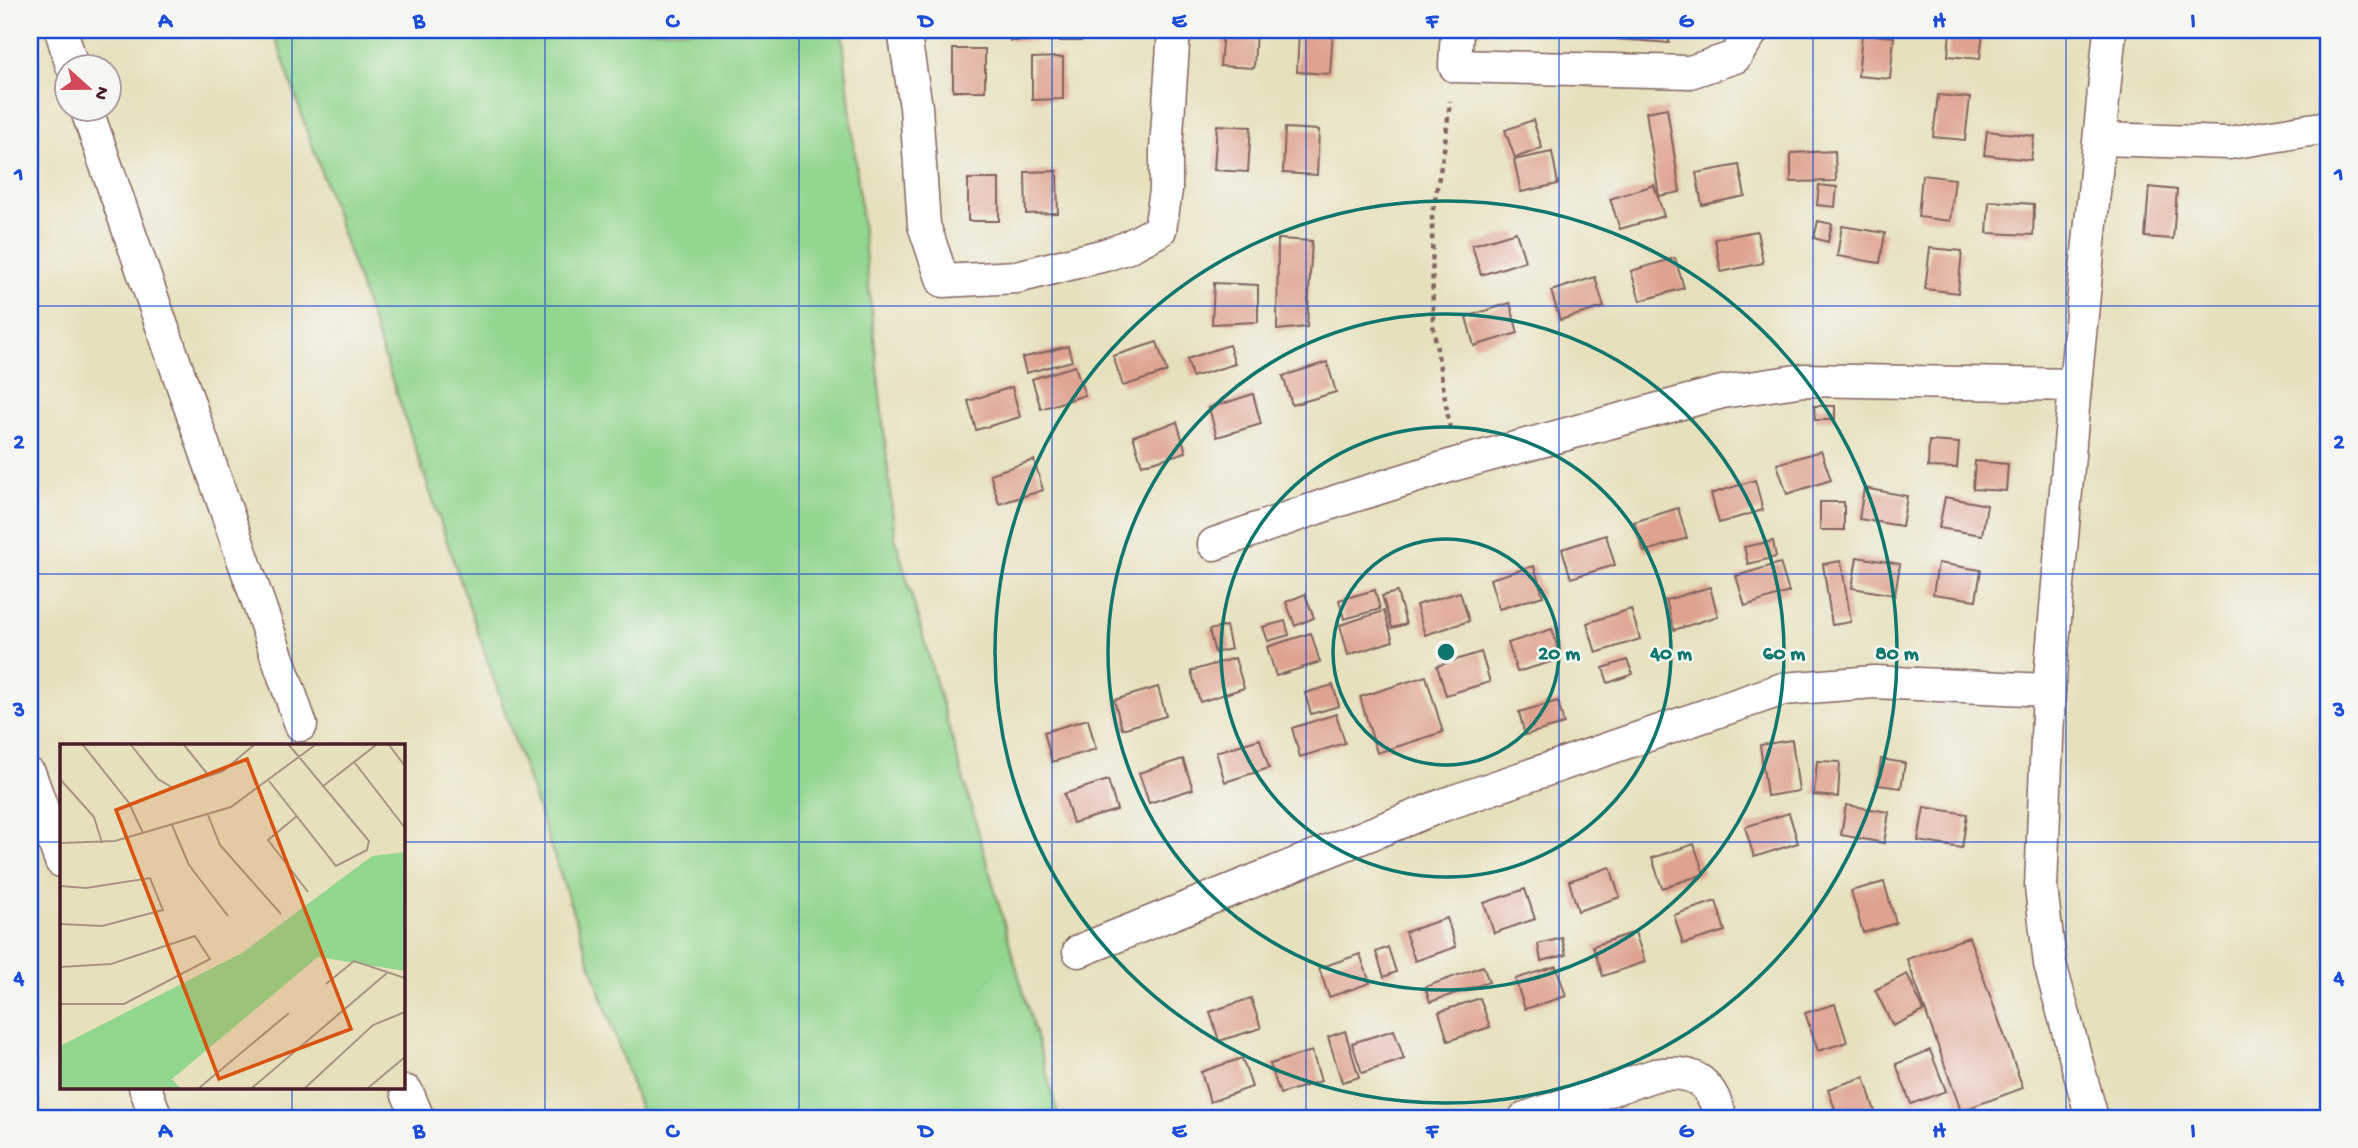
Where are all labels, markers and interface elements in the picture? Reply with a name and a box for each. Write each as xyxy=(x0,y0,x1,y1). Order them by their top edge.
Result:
text: A xyxy=(157,9,173,36)
text: B xyxy=(412,9,426,36)
text: C xyxy=(666,9,681,36)
text: D xyxy=(917,9,935,36)
text: E xyxy=(1172,9,1188,36)
text: F xyxy=(1425,9,1440,36)
text: G xyxy=(1679,9,1695,36)
text: H xyxy=(1932,9,1946,36)
text: I xyxy=(2190,9,2196,36)
north arrow xyxy=(52,52,122,122)
text: N xyxy=(88,83,114,103)
text: 1 xyxy=(13,162,24,189)
text: 1 xyxy=(2333,162,2344,189)
text: 2 xyxy=(13,430,25,457)
text: 2 xyxy=(2333,430,2345,457)
centre of rings xyxy=(1434,640,1458,664)
text: 20 m xyxy=(1538,643,1580,668)
text: 40 m xyxy=(1649,643,1692,668)
text: 60 m xyxy=(1763,643,1805,668)
text: 80 m xyxy=(1875,643,1919,668)
text: 3 xyxy=(12,698,25,725)
text: 3 xyxy=(2332,698,2345,725)
inset map xyxy=(60,744,404,1088)
text: 4 xyxy=(13,966,25,993)
text: 4 xyxy=(2333,966,2345,993)
text: A xyxy=(157,1119,173,1146)
text: B xyxy=(412,1119,426,1146)
text: C xyxy=(666,1119,681,1146)
text: D xyxy=(917,1119,935,1146)
text: E xyxy=(1172,1119,1188,1146)
text: F xyxy=(1425,1119,1440,1146)
text: G xyxy=(1679,1119,1695,1146)
text: H xyxy=(1932,1119,1946,1146)
text: I xyxy=(2190,1119,2196,1146)

